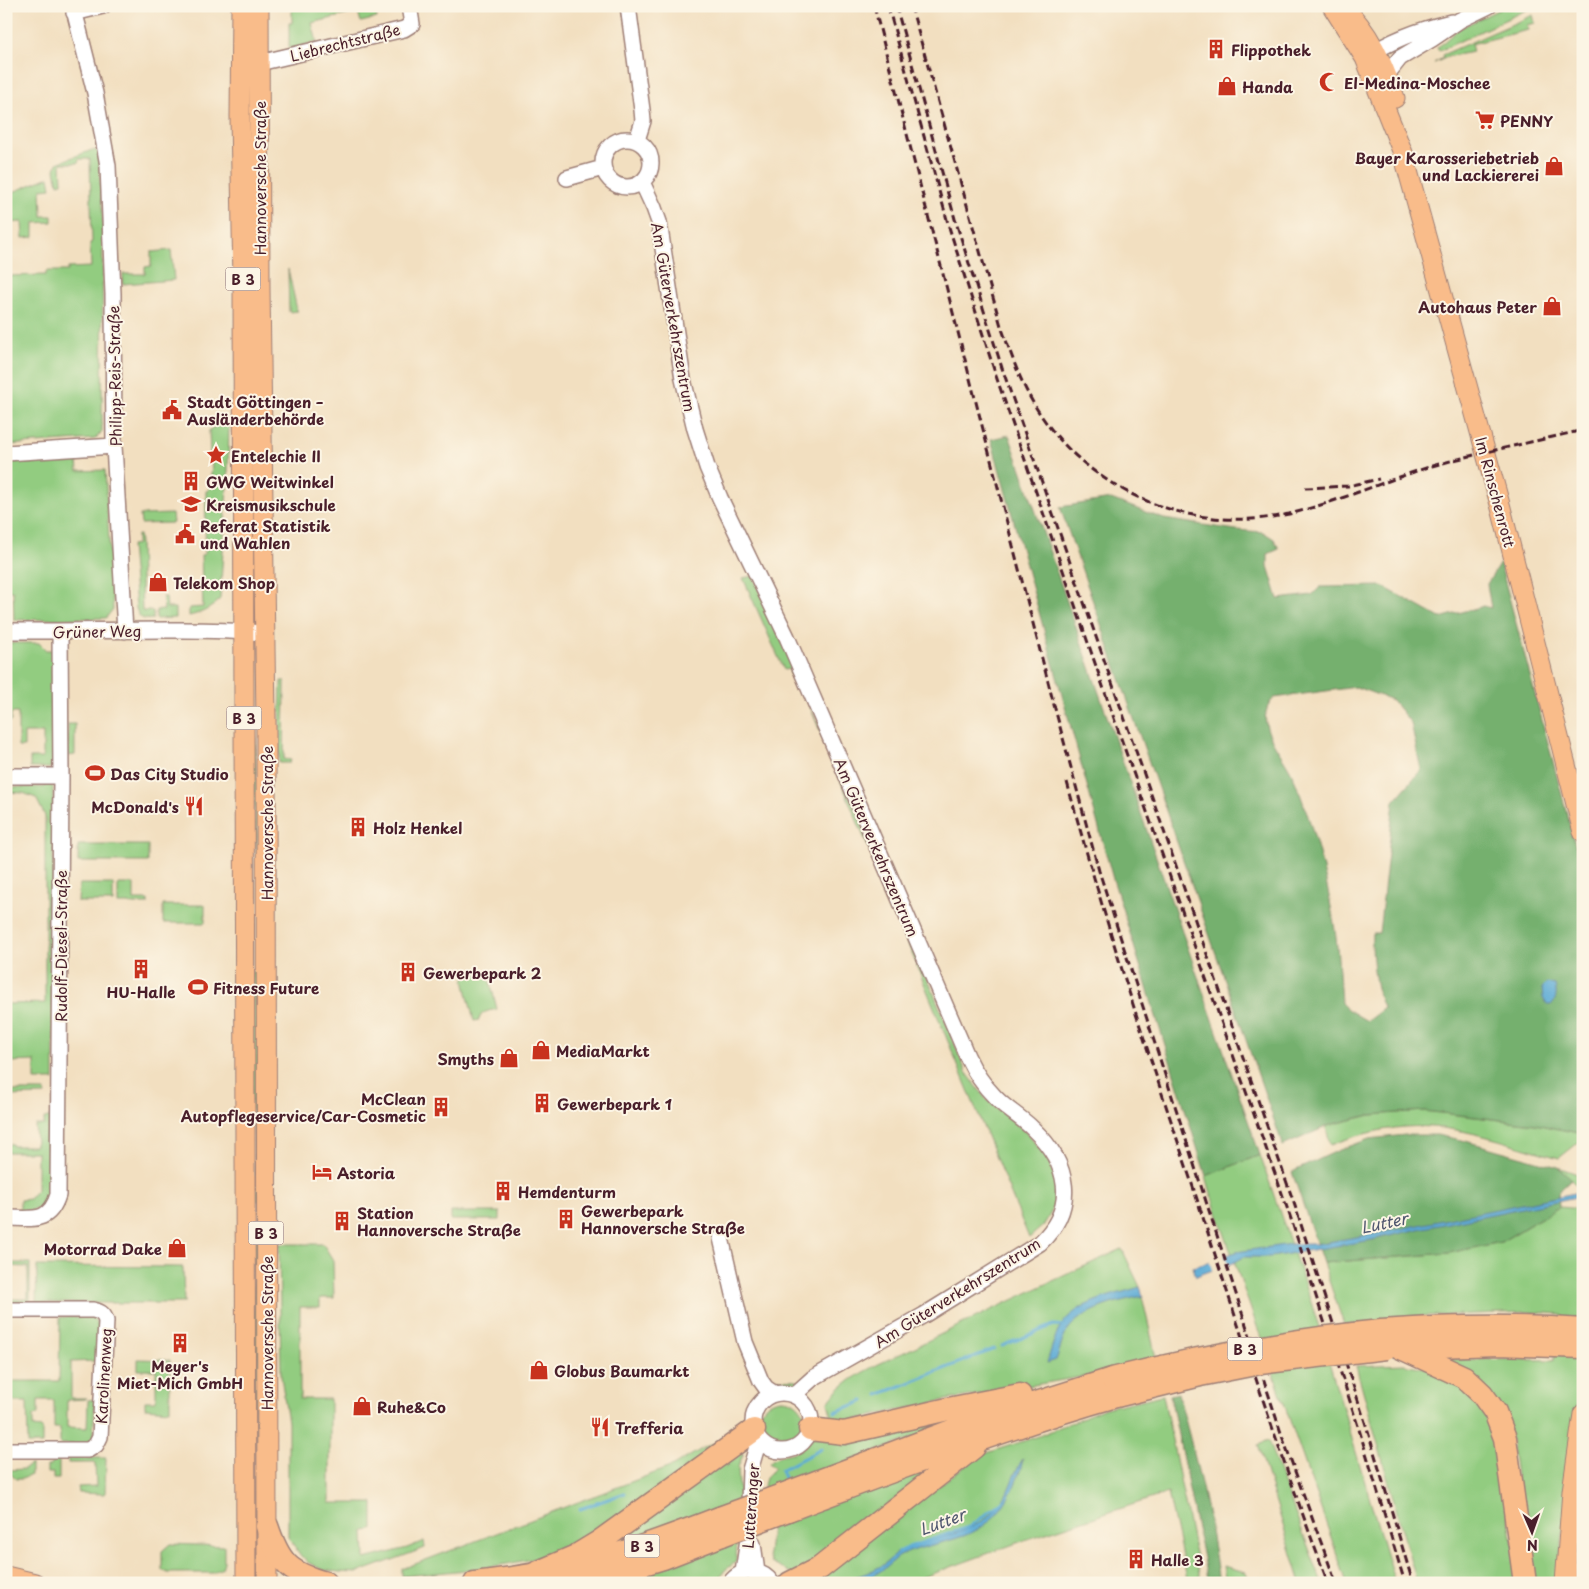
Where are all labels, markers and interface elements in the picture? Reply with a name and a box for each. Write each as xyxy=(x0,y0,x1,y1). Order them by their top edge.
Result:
street label: Liebrechtstraße xyxy=(287,17,403,67)
building icon: Flippothek xyxy=(1205,38,1227,60)
place label: Flippothek xyxy=(1231,38,1311,61)
mosque icon: El-Medina-Moschee xyxy=(1318,71,1340,93)
place label: El-Medina-Moschee xyxy=(1344,71,1491,94)
shop icon: Handa xyxy=(1216,75,1238,97)
place label: Handa xyxy=(1242,75,1294,98)
street label: Hannoversche Straße xyxy=(248,101,271,255)
supermarket icon: PENNY xyxy=(1474,109,1496,131)
place label: PENNY xyxy=(1500,109,1553,132)
place label: Bayer Karosseriebetrieb und Lackiererei xyxy=(1355,146,1539,186)
shop icon: Bayer Karosseriebetrieb und Lackiererei xyxy=(1543,155,1565,177)
street label: Am Güterverkehrszentrum xyxy=(646,220,702,414)
road number: B 3 xyxy=(226,268,260,290)
place label: Autohaus Peter xyxy=(1418,295,1537,318)
shop icon: Autohaus Peter xyxy=(1541,295,1563,317)
street label: Philipp-Reis-Straße xyxy=(101,305,127,447)
place label: Stadt Göttingen – Ausländerbehörde xyxy=(187,390,324,430)
public building icon: Stadt Göttingen – Ausländerbehörde xyxy=(161,399,183,421)
street label: Im Rinschenrott xyxy=(1470,434,1522,550)
place icon: Entelechie II xyxy=(205,444,227,466)
place label: Entelechie II xyxy=(231,444,321,467)
building icon: GWG Weitwinkel xyxy=(180,470,202,492)
place label: GWG Weitwinkel xyxy=(206,470,334,493)
school or university icon: Kreismusikschule xyxy=(180,493,202,515)
place label: Kreismusikschule xyxy=(206,493,336,516)
place label: Referat Statistik und Wahlen xyxy=(200,514,331,554)
public building icon: Referat Statistik und Wahlen xyxy=(174,523,196,545)
shop icon: Telekom Shop xyxy=(147,571,169,593)
place label: Telekom Shop xyxy=(173,571,275,594)
street label: Grüner Weg xyxy=(52,619,142,643)
road number: B 3 xyxy=(226,706,262,730)
street label: Hannoversche Straße xyxy=(255,746,278,900)
street label: Am Güterverkehrszentrum xyxy=(829,754,925,940)
sports icon: Das City Studio xyxy=(84,762,106,784)
place label: Das City Studio xyxy=(110,762,229,785)
place label: McDonald's xyxy=(91,795,179,818)
restaurant icon: McDonald's xyxy=(183,795,205,817)
building icon: Holz Henkel xyxy=(347,816,369,838)
place label: Holz Henkel xyxy=(373,816,462,839)
street label: Rudolf-Diesel-Straße xyxy=(49,870,72,1022)
building icon: HU-Halle xyxy=(130,958,152,980)
building icon: Gewerbepark 2 xyxy=(397,961,419,983)
place label: Gewerbepark 2 xyxy=(423,961,542,984)
sports icon: Fitness Future xyxy=(187,976,209,998)
place label: Fitness Future xyxy=(213,976,319,999)
place label: HU-Halle xyxy=(107,980,175,1003)
shop icon: MediaMarkt xyxy=(530,1039,552,1061)
place label: MediaMarkt xyxy=(556,1039,650,1062)
place label: Smyths xyxy=(437,1047,494,1070)
shop icon: Smyths xyxy=(498,1047,520,1069)
place label: McClean Autopflegeservice/Car-Cosmetic xyxy=(181,1087,426,1127)
building icon: Gewerbepark 1 xyxy=(531,1092,553,1114)
place label: Gewerbepark 1 xyxy=(557,1092,672,1115)
building icon: McClean Autopflegeservice/Car-Cosmetic xyxy=(430,1096,452,1118)
hotel icon: Astoria xyxy=(311,1161,333,1183)
place label: Astoria xyxy=(337,1161,396,1184)
building icon: Hemdenturm xyxy=(492,1180,514,1202)
place label: Hemdenturm xyxy=(518,1180,616,1203)
place label: Gewerbepark Hannoversche Straße xyxy=(581,1199,745,1239)
place label: Station Hannoversche Straße xyxy=(357,1201,521,1241)
water label: Lutter xyxy=(1358,1205,1412,1239)
building icon: Gewerbepark Hannoversche Straße xyxy=(555,1208,577,1230)
building icon: Station Hannoversche Straße xyxy=(331,1210,353,1232)
road number: B 3 xyxy=(248,1222,284,1244)
street label: Am Güterverkehrszentrum xyxy=(869,1231,1045,1353)
place label: Motorrad Dake xyxy=(44,1237,162,1260)
shop icon: Motorrad Dake xyxy=(166,1237,188,1259)
street label: Hannoversche Straße xyxy=(255,1256,278,1410)
street label: Karolinenweg xyxy=(89,1327,117,1425)
building icon: Meyer's Miet-Mich GmbH xyxy=(169,1332,191,1354)
road number: B 3 xyxy=(1228,1338,1262,1360)
place label: Meyer's Miet-Mich GmbH xyxy=(117,1354,243,1394)
shop icon: Globus Baumarkt xyxy=(528,1359,550,1381)
place label: Globus Baumarkt xyxy=(554,1359,689,1382)
shop icon: Ruhe&Co xyxy=(351,1395,373,1417)
place label: Ruhe&Co xyxy=(377,1395,446,1418)
restaurant icon: Trefferia xyxy=(589,1416,611,1438)
place label: Trefferia xyxy=(615,1416,684,1439)
street label: Lutteranger xyxy=(736,1463,764,1549)
water label: Lutter xyxy=(916,1501,971,1540)
north arrow xyxy=(1506,1506,1556,1556)
road number: B 3 xyxy=(624,1534,660,1558)
text: N xyxy=(1527,1535,1538,1556)
building icon: Halle 3 xyxy=(1125,1548,1147,1570)
place label: Halle 3 xyxy=(1151,1548,1204,1571)

